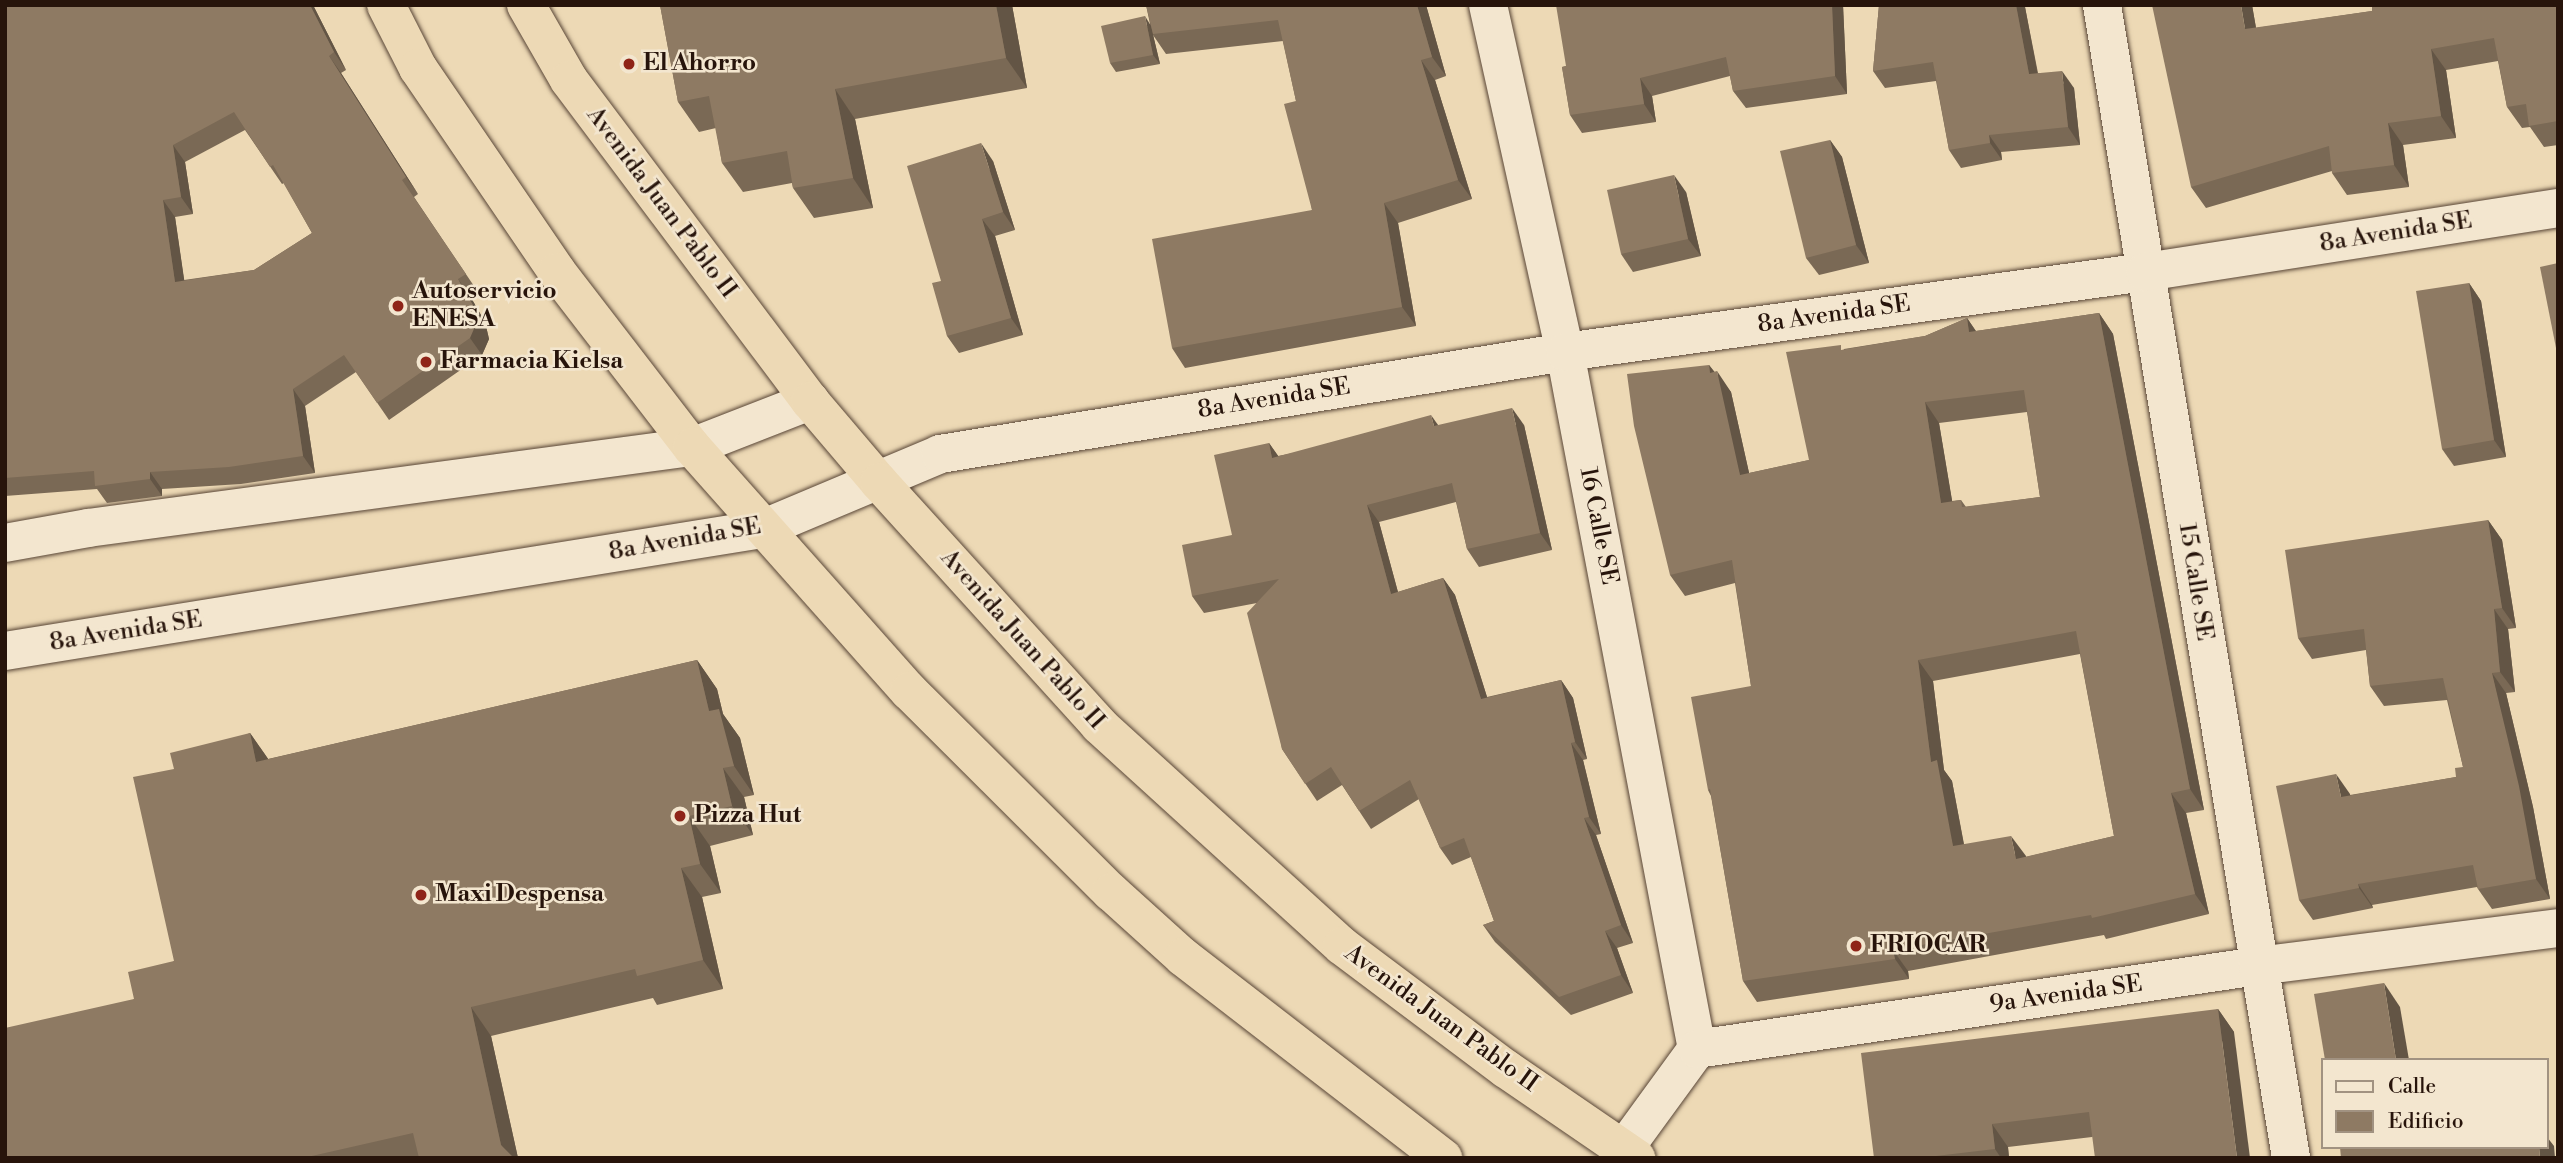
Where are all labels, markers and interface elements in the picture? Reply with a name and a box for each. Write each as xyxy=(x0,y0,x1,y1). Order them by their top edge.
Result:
place label: El Ahorro xyxy=(643,50,756,78)
marker: El Ahorro xyxy=(621,56,637,72)
street label: Avenida Juan Pablo II xyxy=(580,102,742,304)
street label: 8a Avenida SE xyxy=(2318,207,2474,259)
place label: Autoservicio ENESA xyxy=(412,278,557,334)
street label: 8a Avenida SE xyxy=(1756,290,1912,340)
marker: Autoservicio ENESA xyxy=(390,298,406,314)
place label: Farmacia Kielsa xyxy=(440,348,623,376)
marker: Farmacia Kielsa xyxy=(418,354,434,370)
street label: 8a Avenida SE xyxy=(1196,373,1352,425)
street label: 16 Calle SE xyxy=(1572,465,1624,587)
street label: 8a Avenida SE xyxy=(607,512,763,568)
street label: 15 Calle SE xyxy=(2171,521,2219,643)
street label: Avenida Juan Pablo II xyxy=(934,544,1110,736)
street label: 8a Avenida SE xyxy=(48,606,204,658)
place label: Pizza Hut xyxy=(694,802,801,830)
marker: Pizza Hut xyxy=(672,808,688,824)
place label: Maxi Despensa xyxy=(435,881,604,909)
marker: Maxi Despensa xyxy=(413,887,429,903)
place label: FRIOCAR xyxy=(1870,932,1986,960)
marker: FRIOCAR xyxy=(1848,938,1864,954)
street label: Avenida Juan Pablo II xyxy=(1339,939,1543,1099)
street label: 9a Avenida SE xyxy=(1988,970,2144,1020)
legend xyxy=(2322,1058,2549,1149)
text: Calle xyxy=(2388,1074,2436,1100)
text: Edificio xyxy=(2388,1109,2464,1135)

